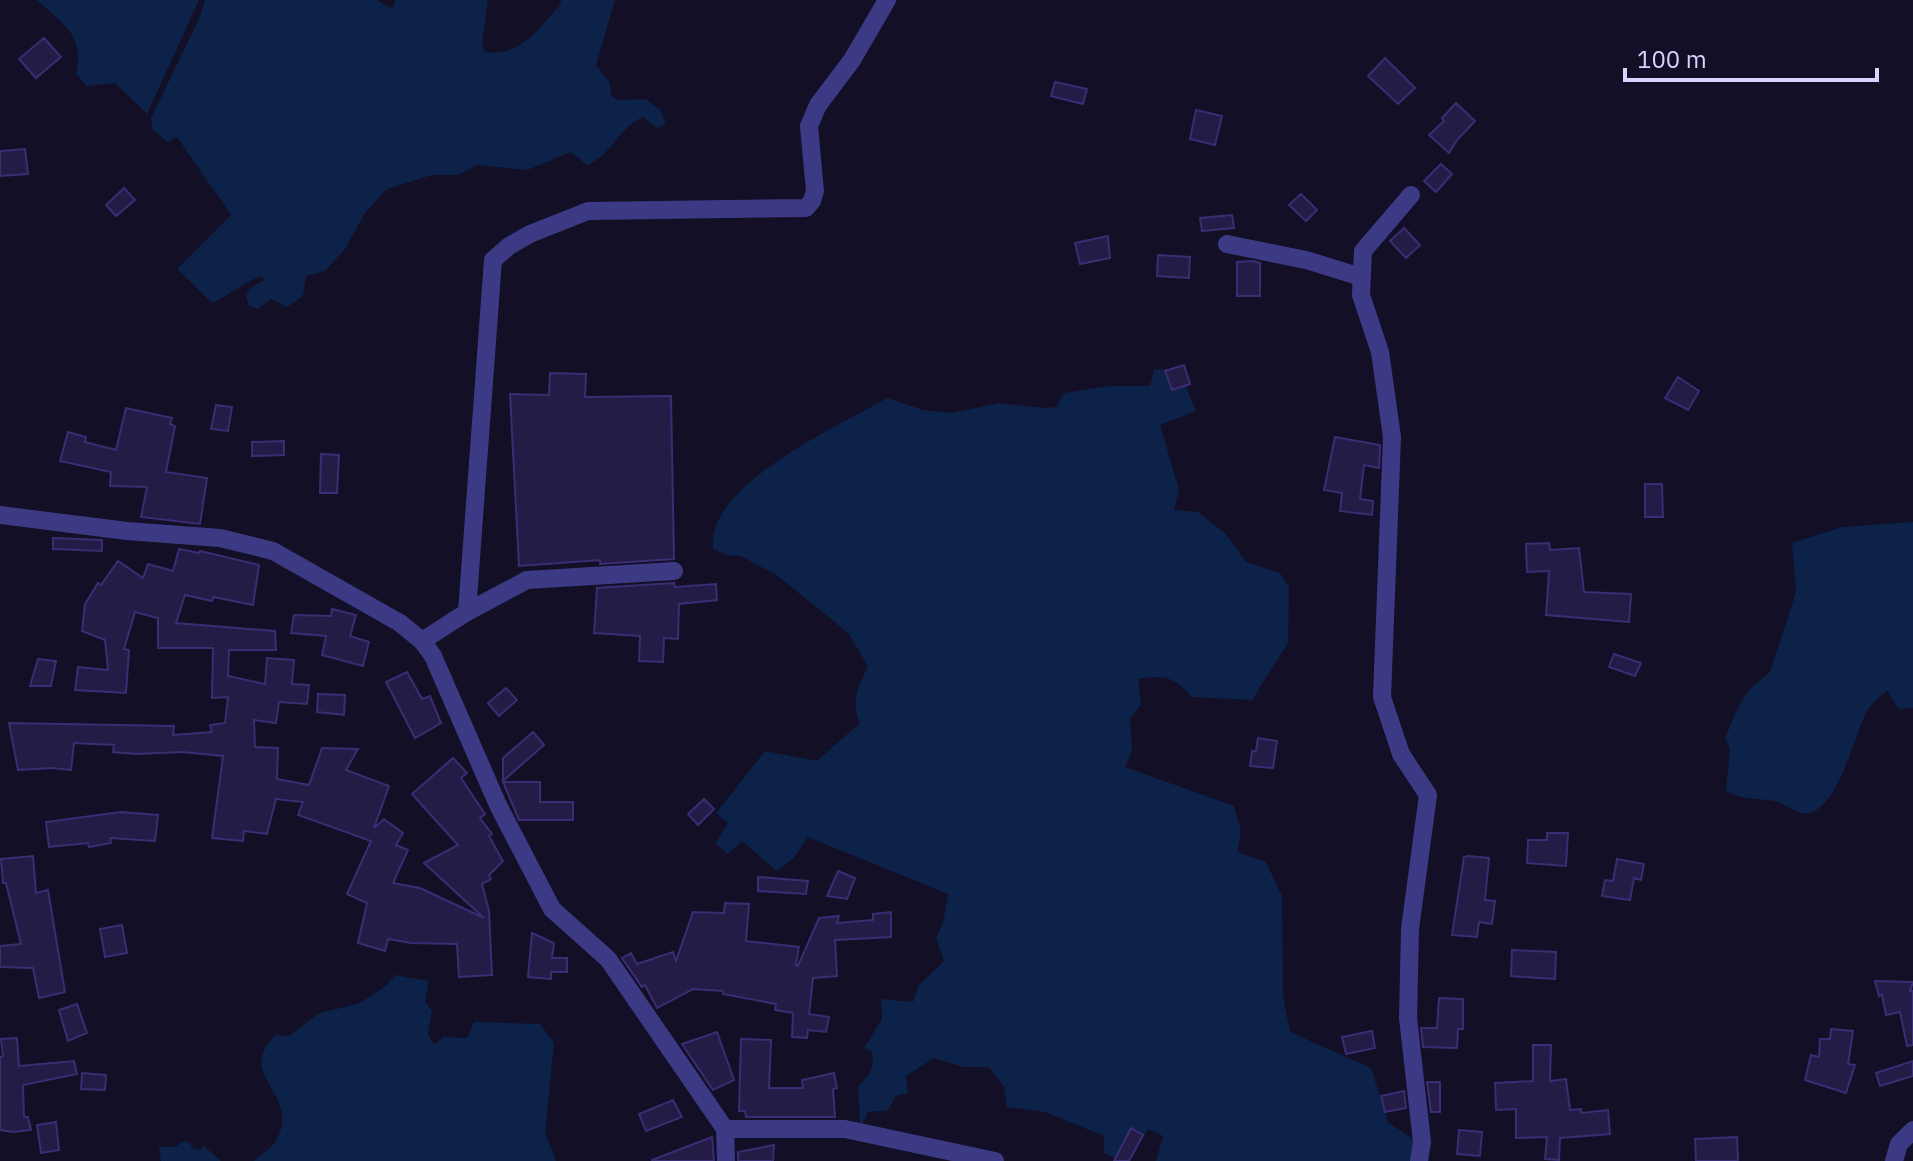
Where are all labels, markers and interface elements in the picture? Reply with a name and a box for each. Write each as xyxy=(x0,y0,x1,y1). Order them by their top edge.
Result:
scale bar xyxy=(1625,32,1877,82)
text: 100 m xyxy=(1637,43,1707,75)

